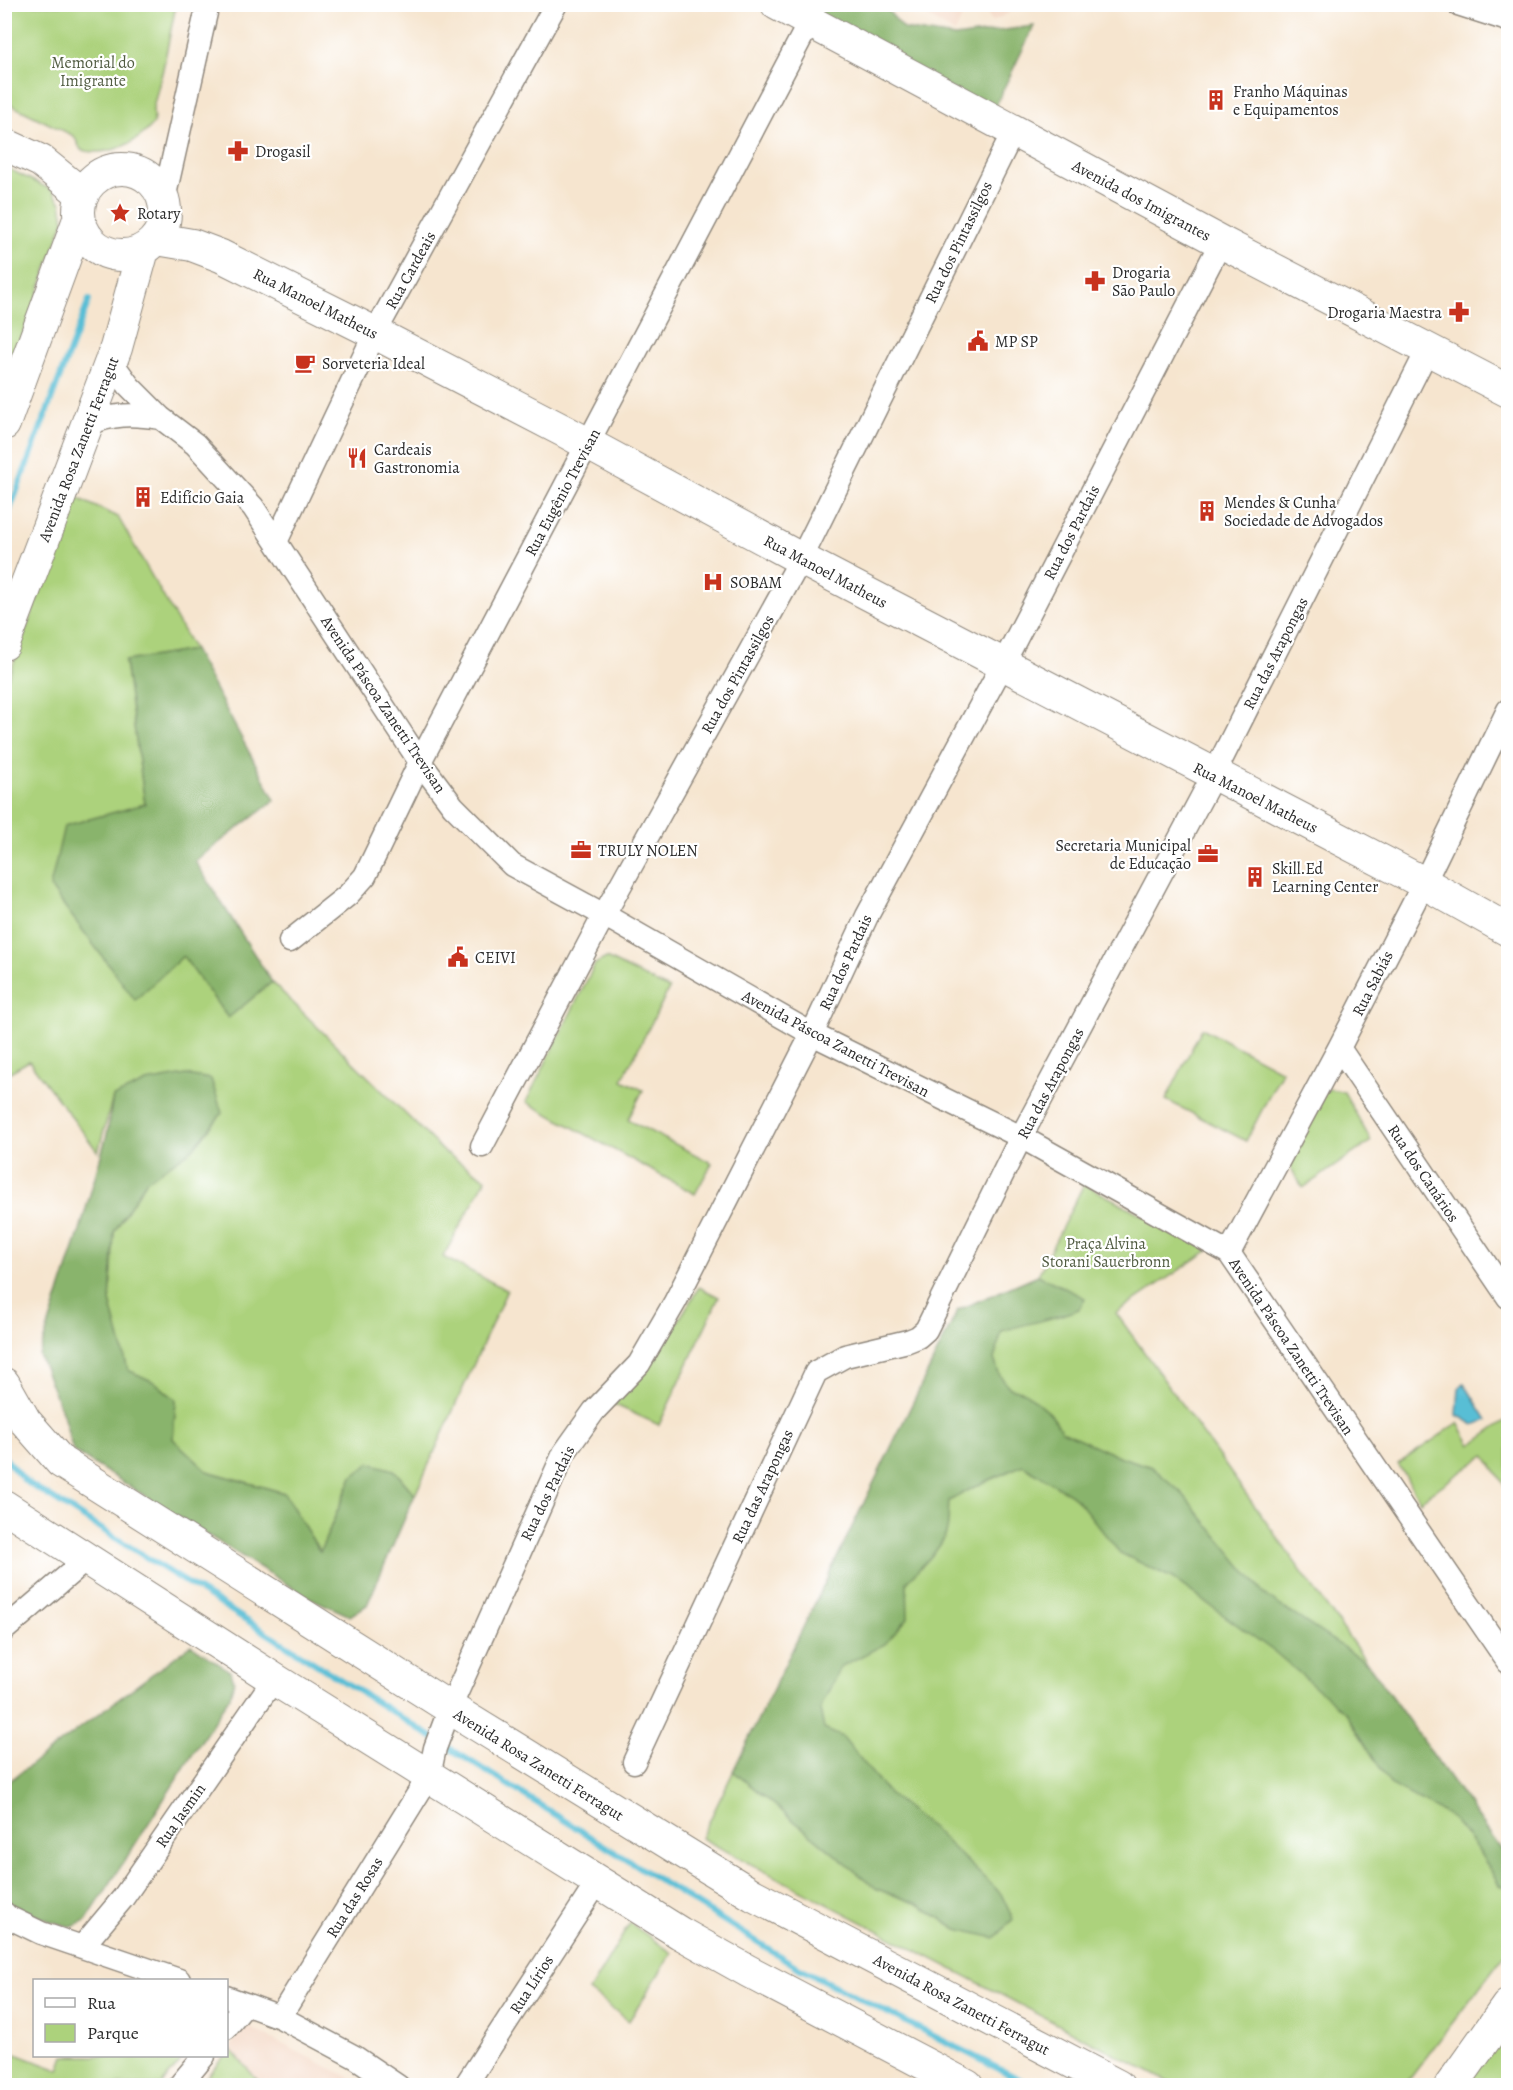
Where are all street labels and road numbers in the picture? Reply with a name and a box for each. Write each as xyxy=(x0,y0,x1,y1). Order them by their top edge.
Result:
street label: Avenida dos Imigrantes xyxy=(1067,154,1215,247)
street label: Rua dos Pintassilgos xyxy=(920,178,998,307)
street label: Rua Cardeais xyxy=(380,227,441,314)
street label: Rua Manoel Matheus xyxy=(249,263,382,345)
street label: Avenida Rosa Zanetti Ferragut xyxy=(33,354,124,546)
street label: Rua Eugênio Trevisan xyxy=(520,425,606,560)
street label: Rua dos Pardais xyxy=(1039,481,1105,584)
street label: Rua Manoel Matheus xyxy=(760,530,891,614)
street label: Rua das Arapongas xyxy=(1238,593,1314,713)
street label: Avenida Páscoa Zanetti Trevisan xyxy=(315,611,451,798)
street label: Rua dos Pintassilgos xyxy=(696,611,780,738)
street label: Rua Manoel Matheus xyxy=(1189,757,1322,839)
street label: Rua dos Pardais xyxy=(814,911,878,1014)
street label: Rua Sabiás xyxy=(1347,947,1399,1020)
street label: Avenida Páscoa Zanetti Trevisan xyxy=(737,985,933,1103)
street label: Rua das Arapongas xyxy=(1012,1024,1090,1143)
street label: Rua dos Canários xyxy=(1382,1120,1464,1227)
street label: Avenida Páscoa Zanetti Trevisan xyxy=(1223,1253,1359,1440)
street label: Rua das Arapongas xyxy=(727,1426,799,1547)
street label: Rua dos Pardais xyxy=(515,1442,581,1545)
street label: Avenida Rosa Zanetti Ferragut xyxy=(448,1703,628,1826)
street label: Rua Jasmin xyxy=(151,1779,211,1852)
street label: Rua das Rosas xyxy=(321,1853,389,1942)
street label: Avenida Rosa Zanetti Ferragut xyxy=(869,1949,1054,2061)
street label: Rua Lírios xyxy=(505,1951,559,2018)

